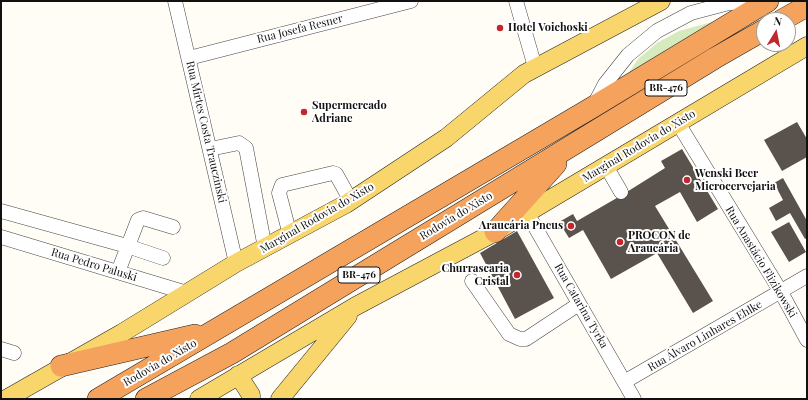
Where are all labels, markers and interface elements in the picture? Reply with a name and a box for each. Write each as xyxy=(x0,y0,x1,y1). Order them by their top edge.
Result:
street label: Rua Josefa Resner xyxy=(256,12,344,46)
north arrow xyxy=(756,12,796,52)
text: N xyxy=(773,13,783,29)
place label: Hotel Voichoski xyxy=(508,21,588,35)
marker: Hotel Voichoski xyxy=(495,23,505,33)
street label: Rua Mirtes Costa Trauczinski xyxy=(183,60,229,204)
road number: BR-476 xyxy=(645,80,687,96)
place label: Supermercado Adriane xyxy=(312,99,387,125)
marker: Supermercado Adriane xyxy=(299,107,309,117)
street label: Marginal Rodovia do Xisto xyxy=(580,107,698,185)
place label: Wenski Beer Microcervejaria xyxy=(695,167,776,193)
marker: Wenski Beer Microcervejaria xyxy=(682,175,692,185)
street label: Marginal Rodovia do Xisto xyxy=(258,180,376,256)
street label: Rodovia do Xisto xyxy=(417,189,495,243)
street label: Rua Anastácio Flizikowski xyxy=(722,204,800,320)
place label: Araucária Pneus xyxy=(479,219,563,233)
marker: Araucária Pneus xyxy=(566,221,576,231)
place label: PROCON de Araucária xyxy=(628,229,690,255)
marker: PROCON de Araucária xyxy=(615,237,625,247)
street label: Rua Pedro Paluski xyxy=(50,246,138,284)
street label: Rua Catarina Tyrka xyxy=(551,261,611,351)
place label: Churrascaria Cristal xyxy=(441,262,509,288)
road number: BR-476 xyxy=(338,267,380,283)
marker: Churrascaria Cristal xyxy=(512,270,522,280)
street label: Rua Álvaro Linhares Ehlke xyxy=(646,298,764,374)
street label: Rodovia do Xisto xyxy=(121,337,199,389)

